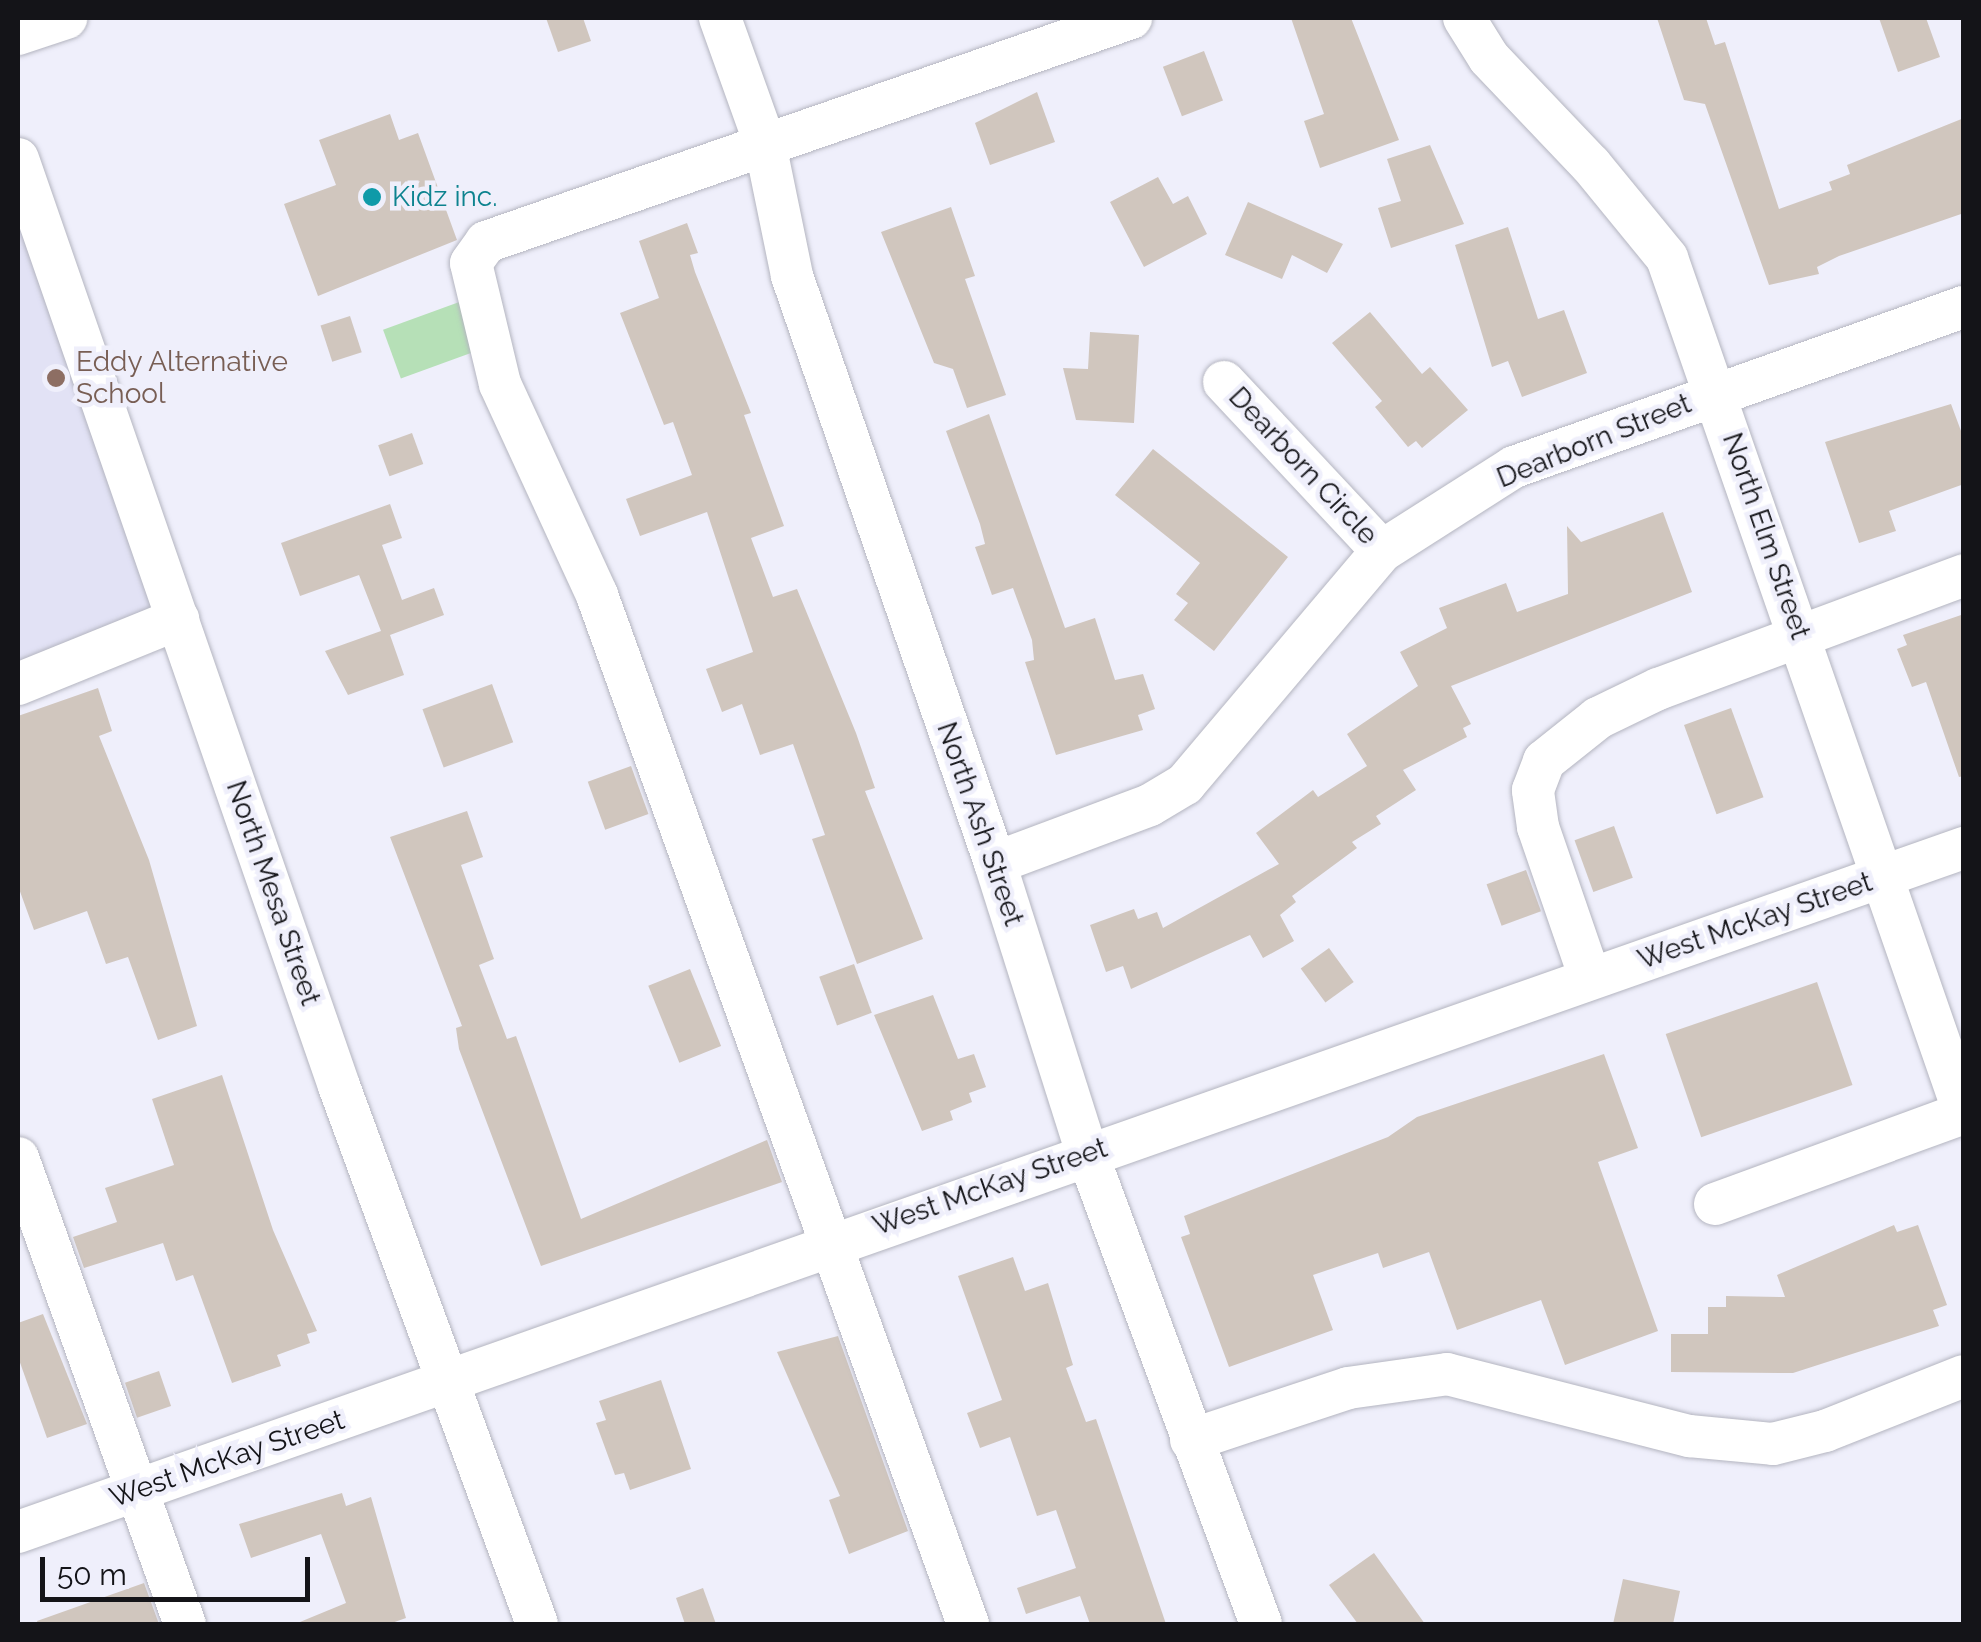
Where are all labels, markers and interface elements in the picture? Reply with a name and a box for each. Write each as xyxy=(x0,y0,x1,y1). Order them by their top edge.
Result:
place label: Kidz inc. xyxy=(392,180,498,214)
marker: Kidz inc. xyxy=(361,186,383,208)
place label: Eddy Alternative School xyxy=(76,345,290,411)
marker: Eddy Alternative School xyxy=(45,367,67,389)
street label: Dearborn Circle xyxy=(1222,380,1384,552)
street label: Dearborn Street xyxy=(1492,387,1696,495)
street label: North Elm Street xyxy=(1715,428,1817,644)
street label: North Ash Street xyxy=(929,717,1031,931)
street label: North Mesa Street xyxy=(219,776,327,1010)
street label: West McKay Street xyxy=(1633,865,1877,977)
street label: West McKay Street xyxy=(868,1131,1112,1243)
street label: West McKay Street xyxy=(105,1403,349,1515)
scale bar xyxy=(45,1537,315,1599)
text: 50 m xyxy=(57,1557,127,1592)

